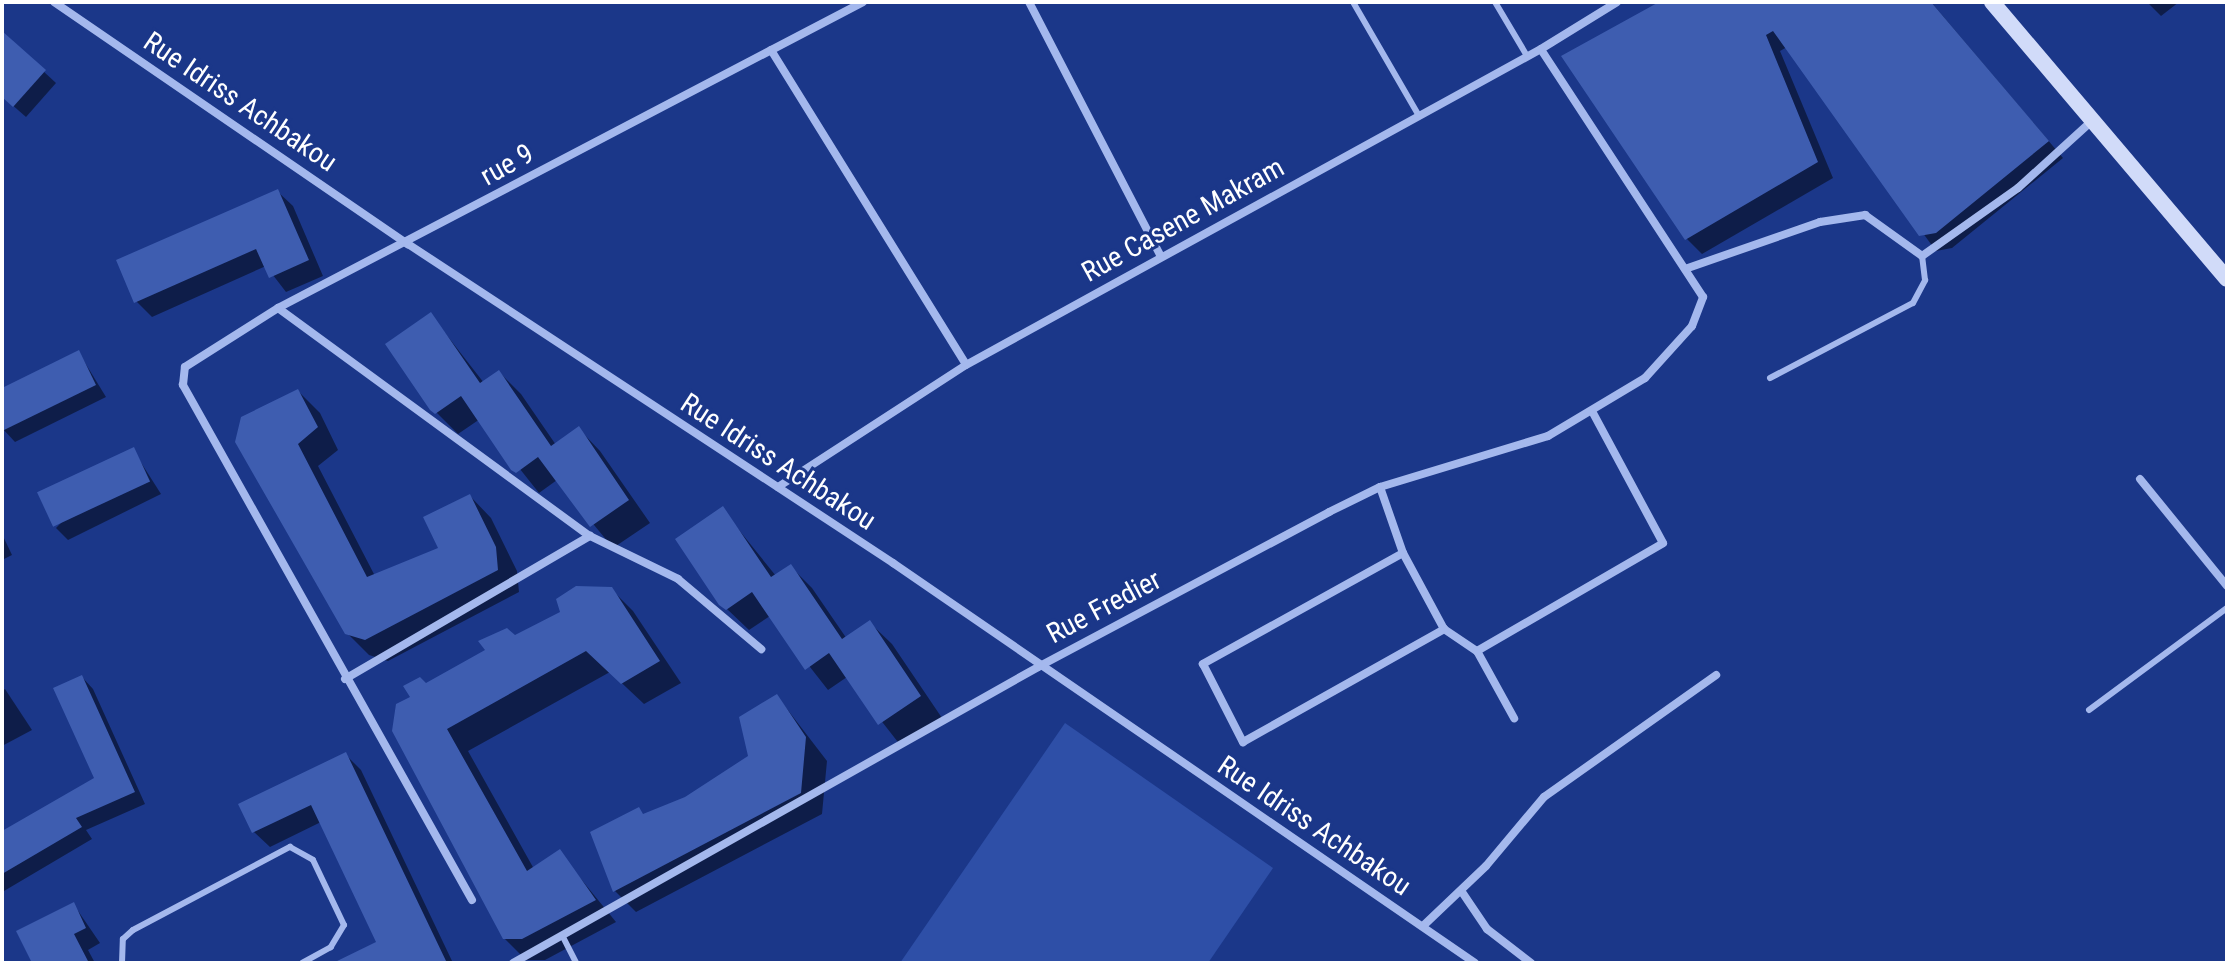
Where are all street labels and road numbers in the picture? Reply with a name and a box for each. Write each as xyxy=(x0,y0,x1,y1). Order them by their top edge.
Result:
street label: Rue Idriss Achbakou xyxy=(137,25,343,179)
street label: rue 9 xyxy=(475,137,539,193)
street label: Rue Casene Makram xyxy=(1076,151,1290,289)
street label: Rue Idriss Achbakou xyxy=(674,386,882,538)
street label: Rue Fredier xyxy=(1041,563,1167,651)
street label: Rue Idriss Achbakou xyxy=(1211,749,1417,903)

